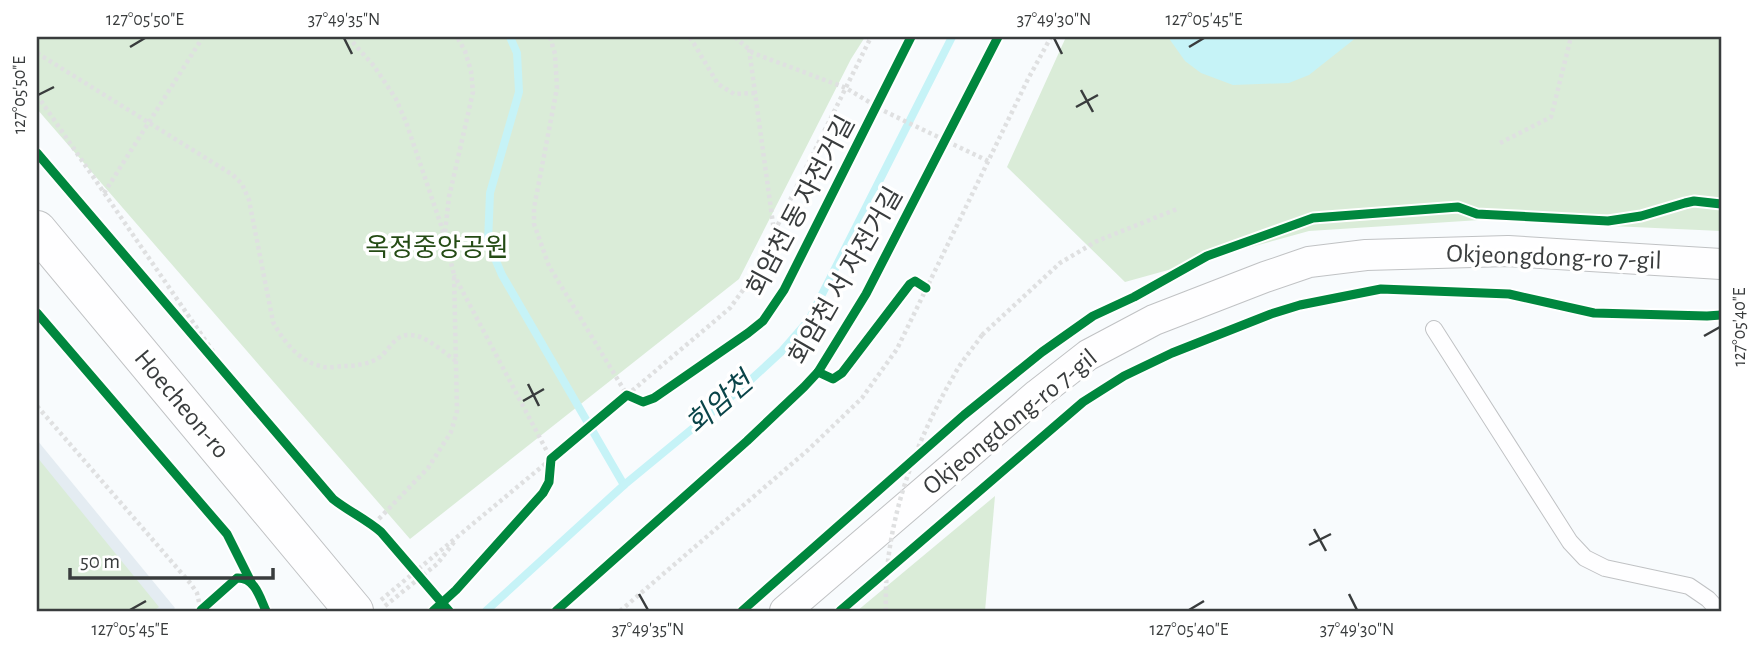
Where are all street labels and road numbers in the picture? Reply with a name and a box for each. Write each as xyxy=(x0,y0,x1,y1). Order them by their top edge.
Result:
street label: 회암천 동 자전거길 xyxy=(742,111,859,300)
street label: 회암천 서 자전거길 xyxy=(784,182,907,369)
street label: Okjeongdong-ro 7-gil xyxy=(1446,240,1662,274)
street label: Okjeongdong-ro 7-gil xyxy=(918,344,1102,500)
street label: Hoecheon-ro xyxy=(129,345,235,463)

